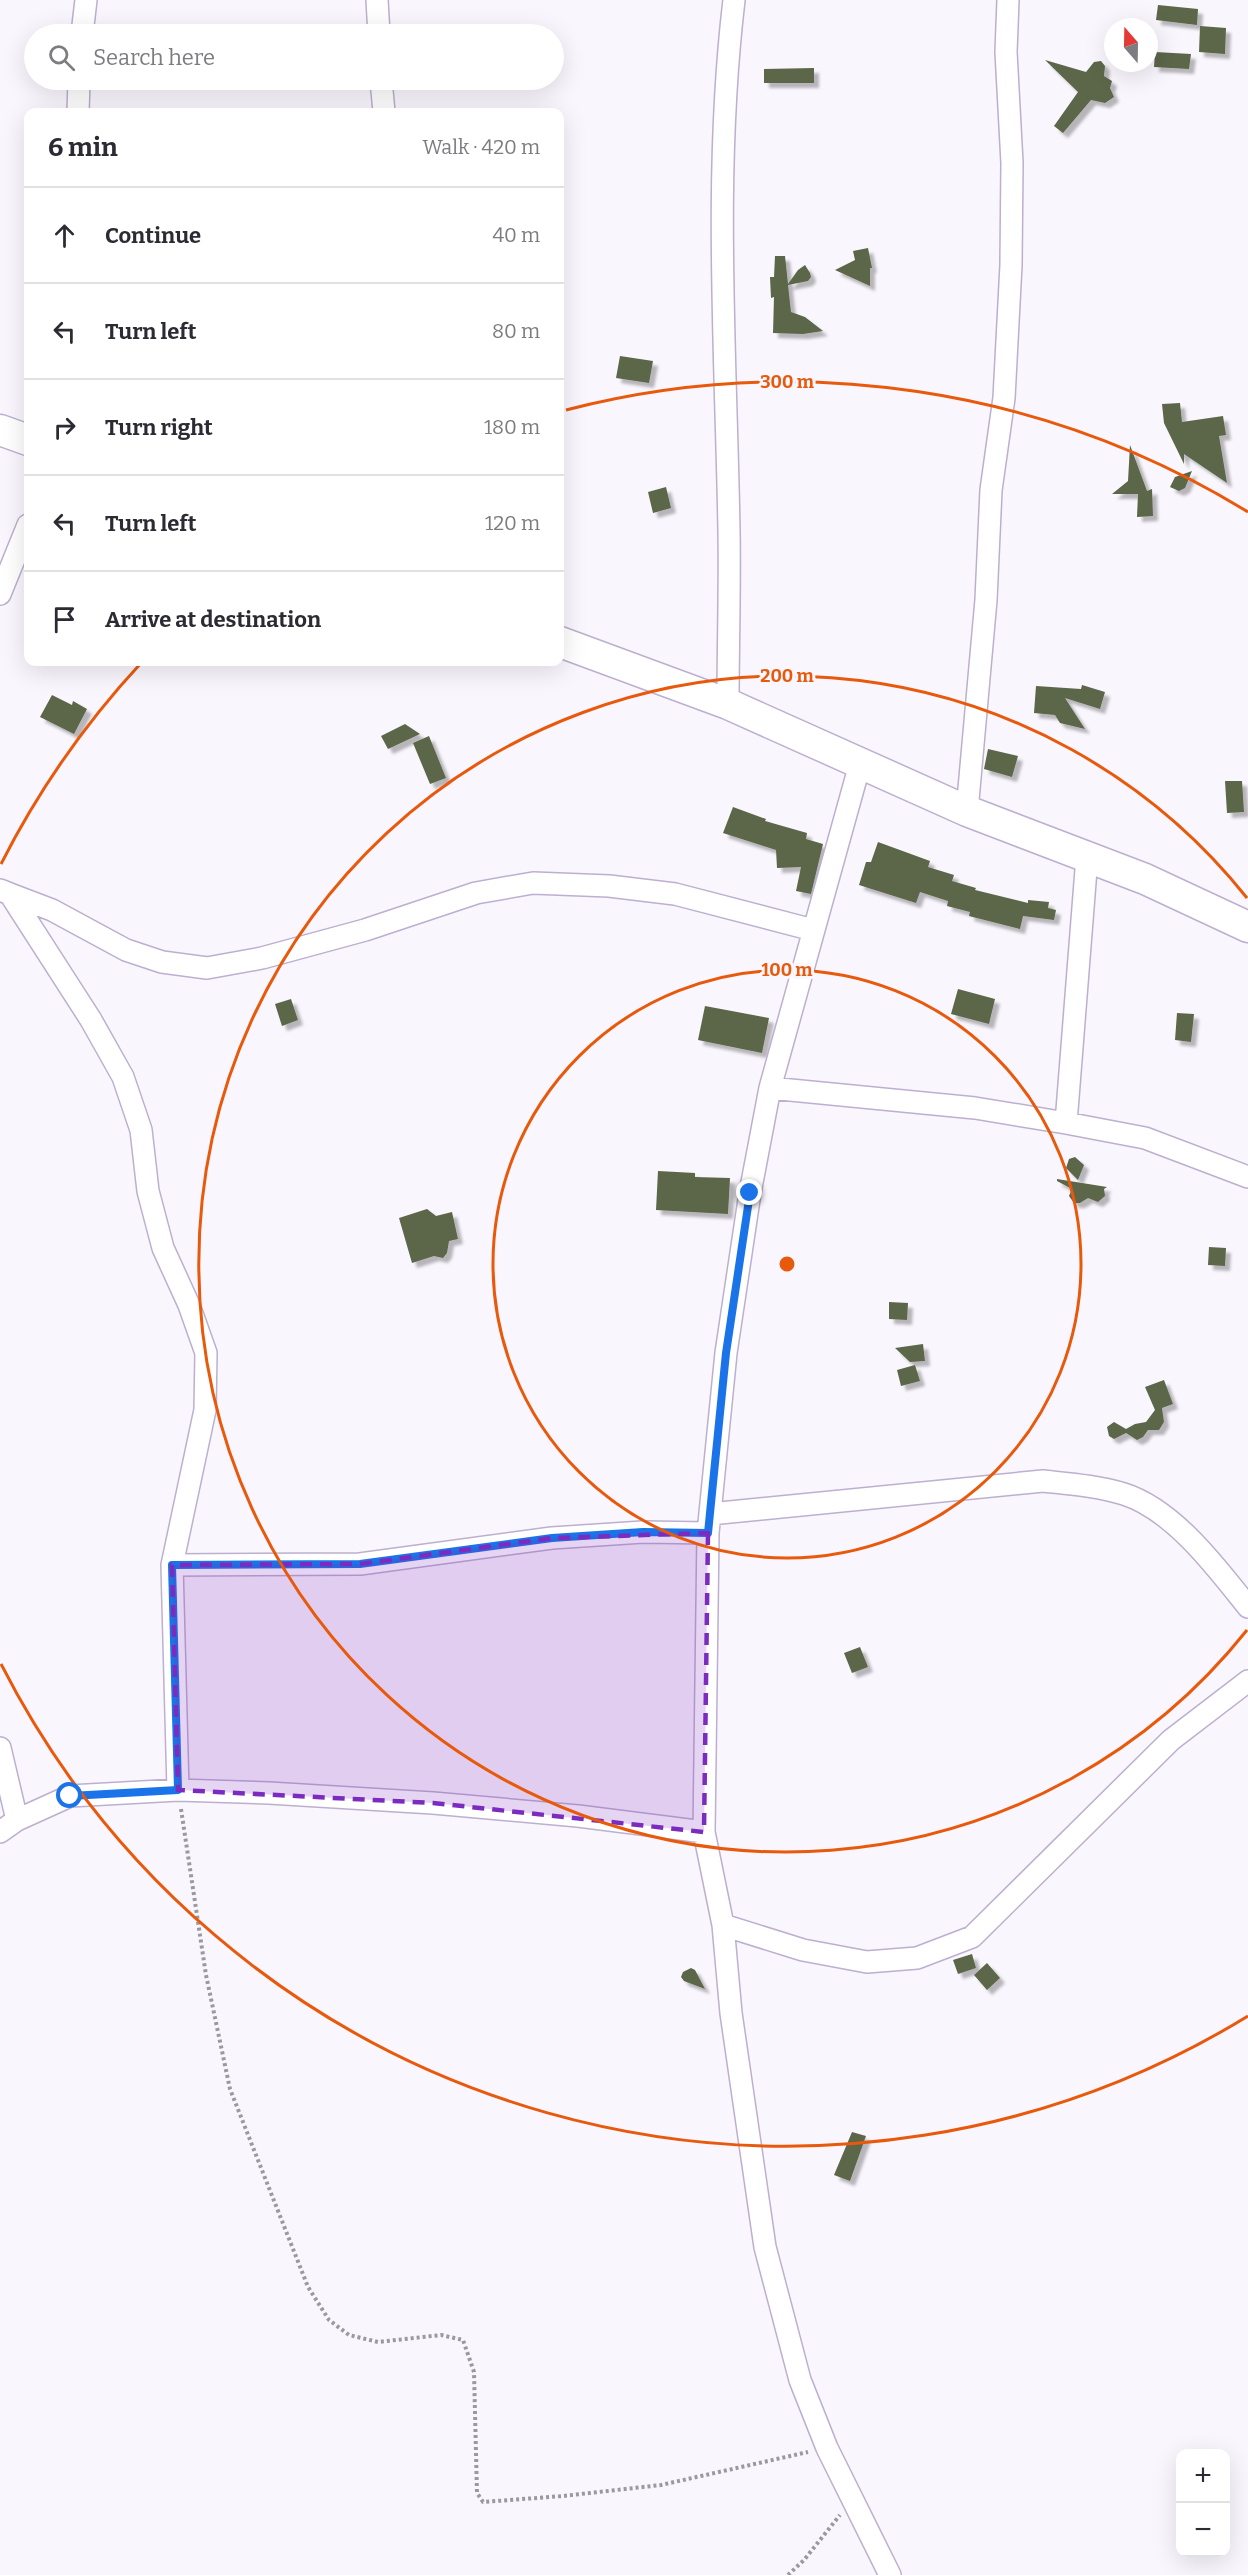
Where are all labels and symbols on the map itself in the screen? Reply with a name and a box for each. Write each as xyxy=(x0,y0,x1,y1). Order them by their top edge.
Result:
north arrow xyxy=(1104,18,1158,72)
text: 300 m xyxy=(760,371,814,393)
text: 200 m xyxy=(760,665,814,687)
text: 100 m xyxy=(761,959,813,981)
route end xyxy=(736,1179,762,1205)
centre of rings xyxy=(777,1254,797,1274)
route start xyxy=(56,1782,82,1808)

